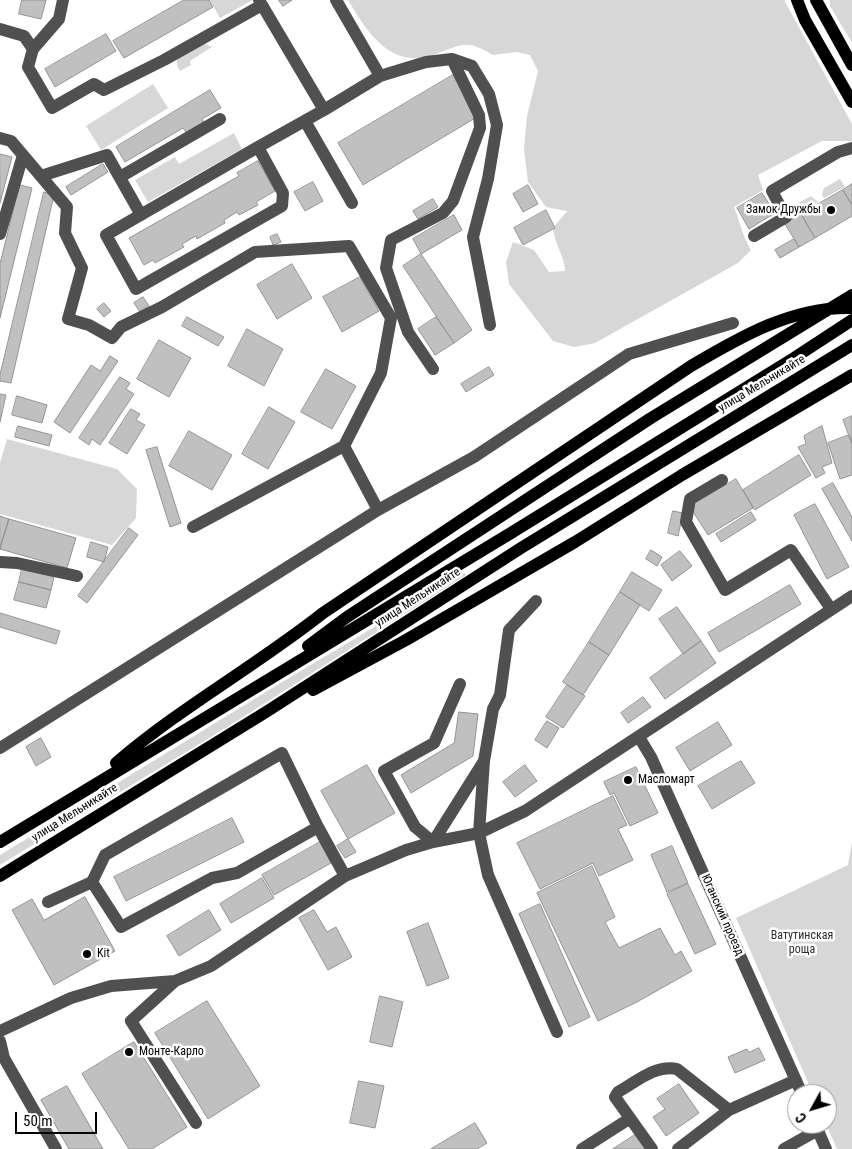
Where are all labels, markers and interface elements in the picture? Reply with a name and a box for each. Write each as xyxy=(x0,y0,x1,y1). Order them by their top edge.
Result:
place label: Замок Дружбы xyxy=(746,203,821,217)
marker: Замок Дружбы xyxy=(825,204,837,216)
street label: улица Мельникайте xyxy=(716,352,808,416)
street label: улица Мельникайте xyxy=(373,565,463,631)
place label: Масломарт xyxy=(638,773,695,787)
marker: Масломарт xyxy=(622,774,634,786)
street label: улица Мельникайте xyxy=(29,781,121,845)
street label: Юганский проезд xyxy=(698,872,746,958)
park label: Ватутинская роща xyxy=(771,929,833,957)
place label: Kit xyxy=(97,947,110,961)
marker: Kit xyxy=(81,948,93,960)
place label: Монте-Карло xyxy=(139,1045,204,1059)
marker: Монте-Карло xyxy=(123,1046,135,1058)
north arrow xyxy=(787,1084,837,1134)
scale bar xyxy=(18,1102,100,1134)
text: С xyxy=(792,1110,810,1126)
text: 50 m xyxy=(23,1112,53,1130)

